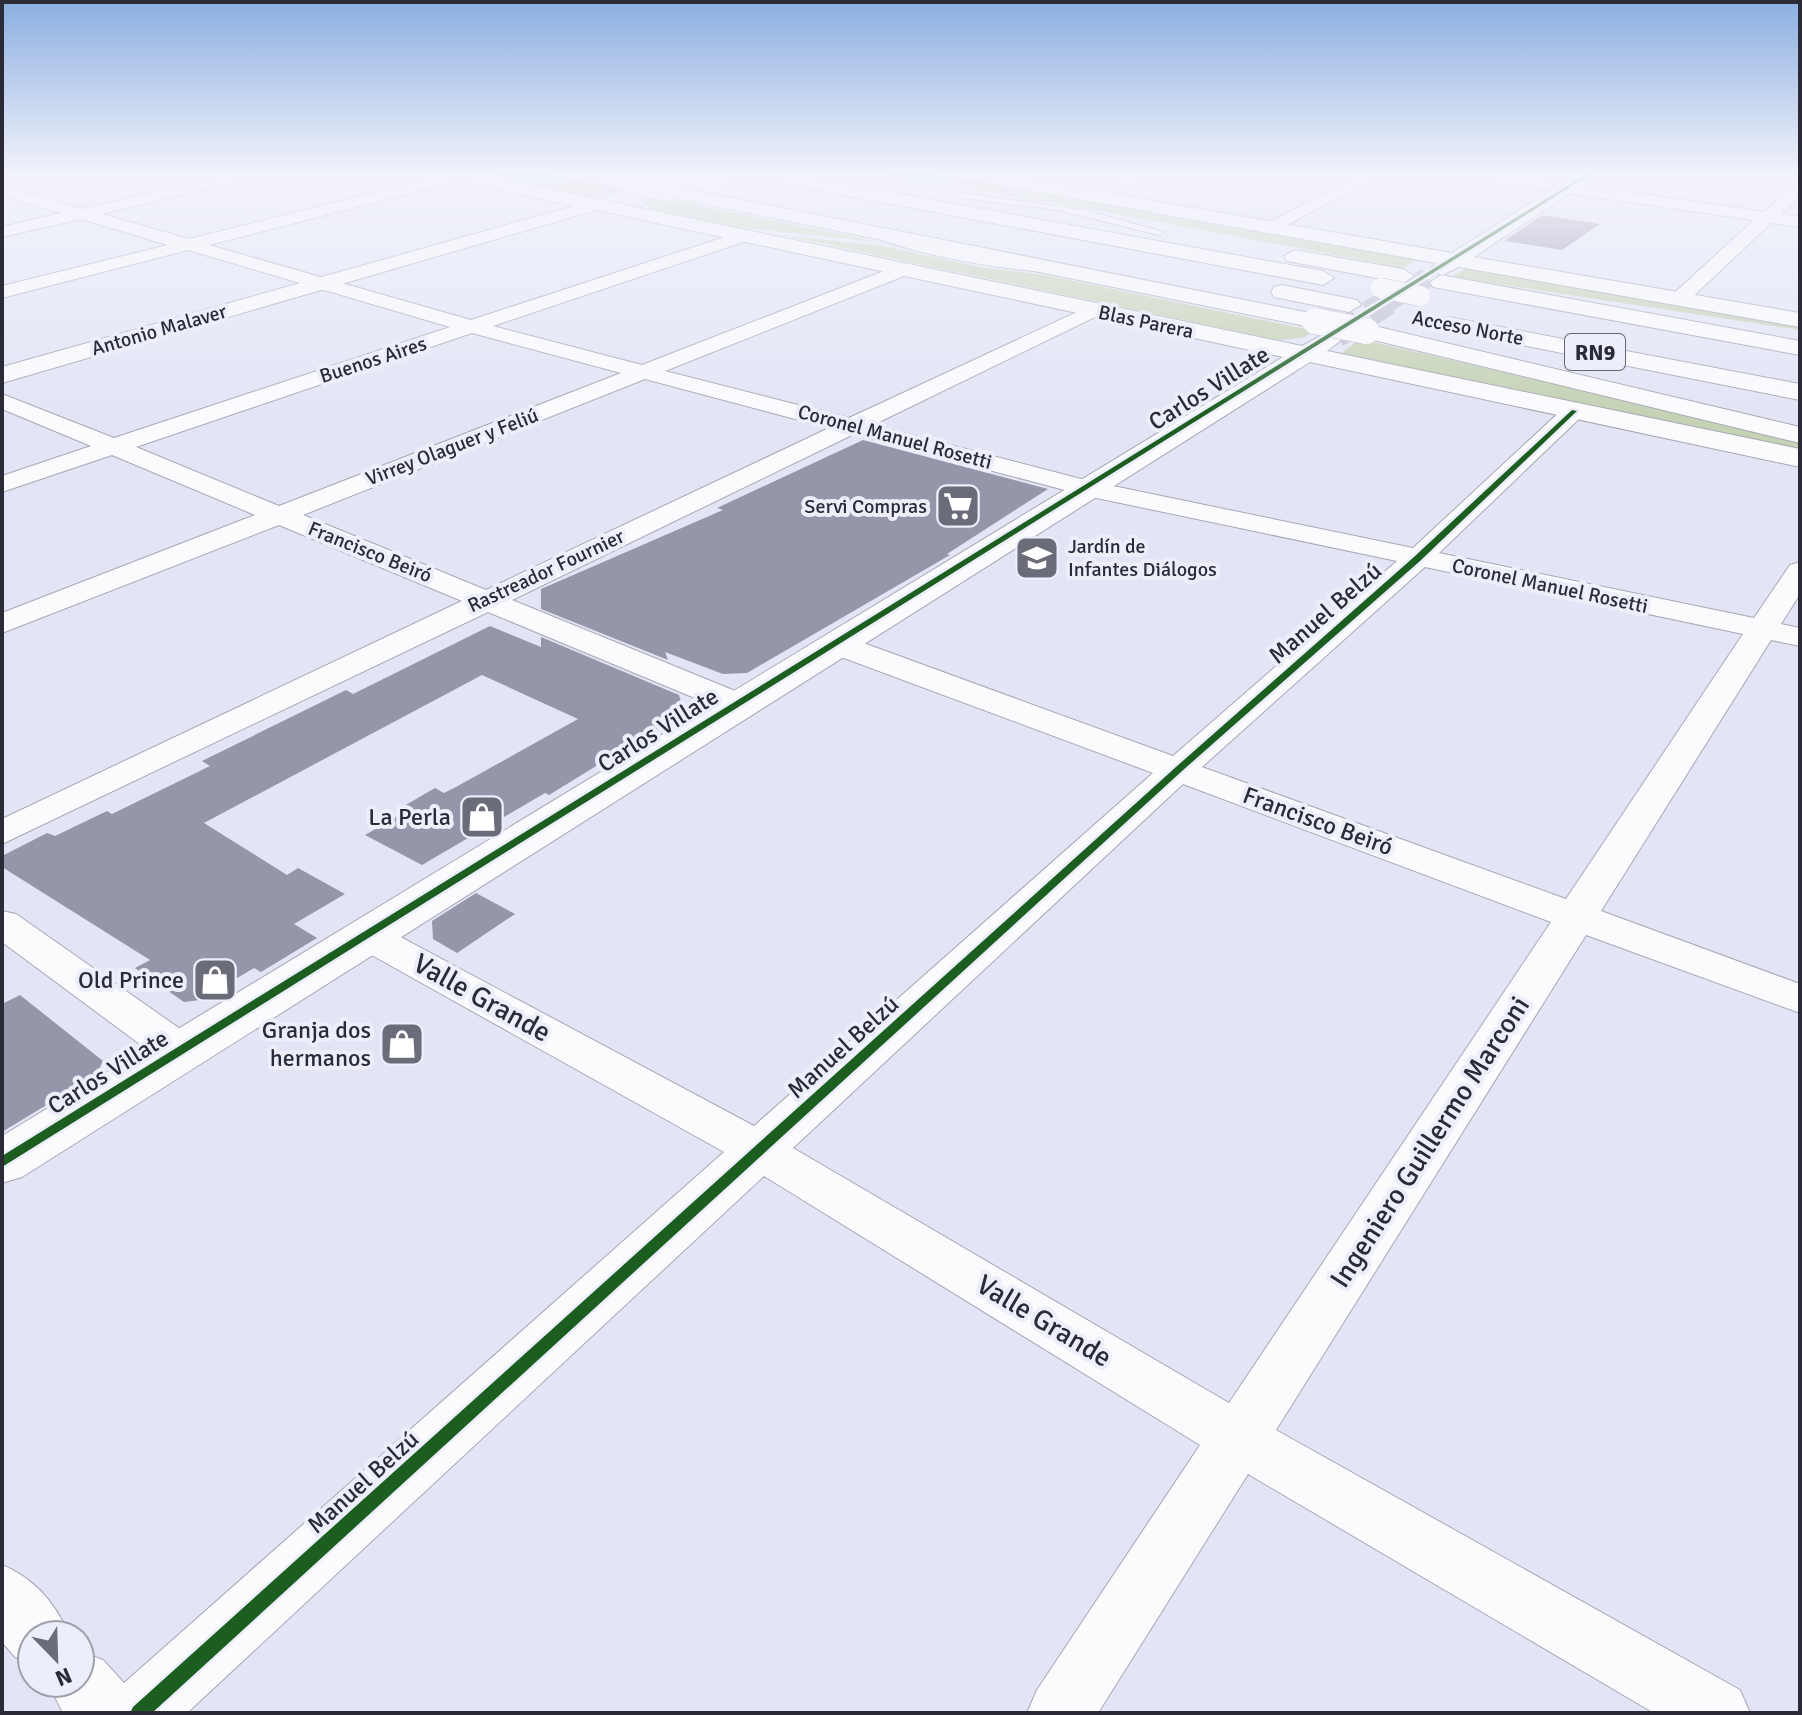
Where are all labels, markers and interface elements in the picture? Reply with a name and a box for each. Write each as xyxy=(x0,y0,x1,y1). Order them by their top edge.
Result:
street label: Antonio Malaver xyxy=(88,299,230,361)
street label: Blas Parera xyxy=(1096,300,1196,344)
street label: Acceso Norte xyxy=(1410,305,1526,351)
street label: Buenos Aires xyxy=(316,331,430,389)
road number: RN9 xyxy=(1565,334,1625,370)
street label: Carlos Villate xyxy=(1143,339,1275,437)
street label: Coronel Manuel Rosetti xyxy=(795,399,995,475)
street label: Virrey Olaguer y Feliú xyxy=(362,403,542,491)
supermarket icon: Servi Compras xyxy=(934,482,982,530)
place label: Servi Compras xyxy=(804,494,927,519)
street label: Francisco Beiró xyxy=(305,516,435,588)
street label: Rastreador Fournier xyxy=(464,524,629,618)
school or university icon: Jardín de Infantes Diálogos xyxy=(1013,534,1061,582)
place label: Jardín de Infantes Diálogos xyxy=(1068,534,1217,582)
street label: Coronel Manuel Rosetti xyxy=(1450,553,1650,619)
street label: Manuel Belzú xyxy=(1262,556,1388,670)
street label: Carlos Villate xyxy=(592,681,724,779)
street label: Francisco Beiró xyxy=(1239,780,1397,862)
shop icon: La Perla xyxy=(458,793,506,841)
place label: La Perla xyxy=(368,802,451,832)
street label: Valle Grande xyxy=(407,946,557,1050)
shop icon: Old Prince xyxy=(191,956,239,1004)
place label: Old Prince xyxy=(78,965,184,995)
street label: Manuel Belzú xyxy=(781,989,905,1105)
street label: Ingeniero Guillermo Marconi xyxy=(1323,990,1537,1294)
place label: Granja dos hermanos xyxy=(262,1015,371,1073)
shop icon: Granja dos hermanos xyxy=(378,1020,426,1068)
street label: Carlos Villate xyxy=(42,1023,174,1121)
street label: Valle Grande xyxy=(970,1267,1118,1375)
street label: Manuel Belzú xyxy=(301,1424,425,1540)
north arrow xyxy=(16,1619,96,1699)
text: N xyxy=(51,1662,76,1692)

